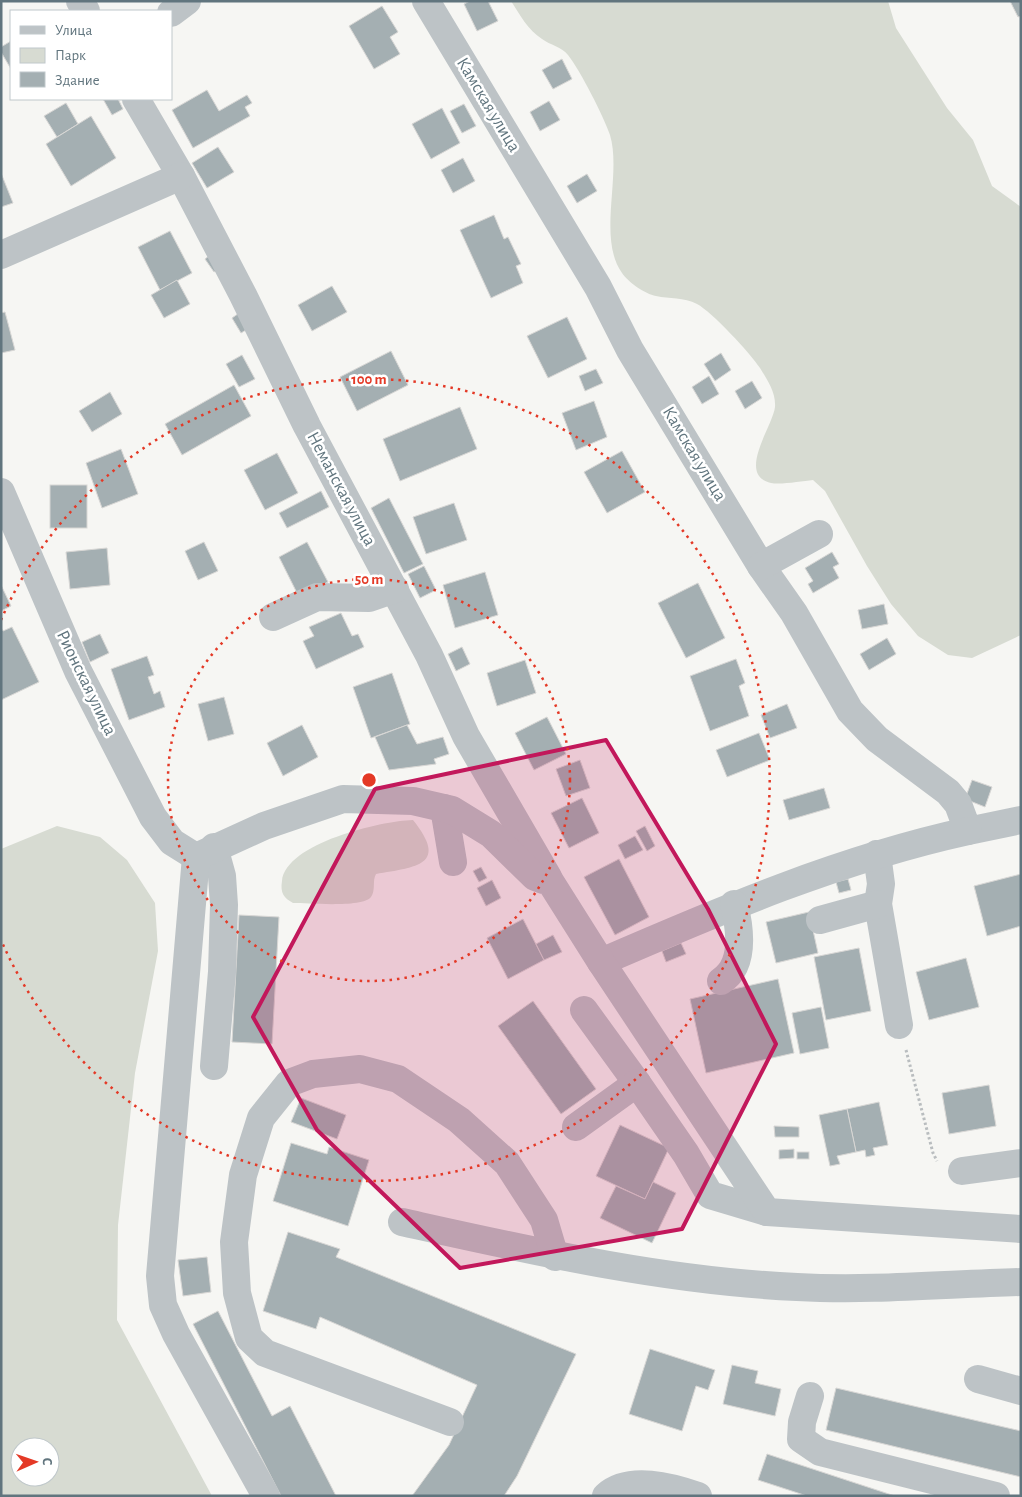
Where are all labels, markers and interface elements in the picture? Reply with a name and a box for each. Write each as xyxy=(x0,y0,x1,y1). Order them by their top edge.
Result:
legend xyxy=(10,10,172,100)
text: Улица xyxy=(55,23,92,38)
text: Парк xyxy=(55,48,86,63)
street label: Камская улица xyxy=(453,55,523,155)
text: Здание xyxy=(55,73,100,88)
text: 100 m xyxy=(351,372,387,387)
street label: Камская улица xyxy=(659,404,729,504)
street label: Неманская улица xyxy=(303,429,379,549)
text: 50 m xyxy=(355,572,383,587)
street label: Рионская улица xyxy=(53,628,119,738)
centre of rings xyxy=(360,771,378,789)
north arrow xyxy=(10,1437,60,1487)
text: С xyxy=(40,1457,54,1466)

